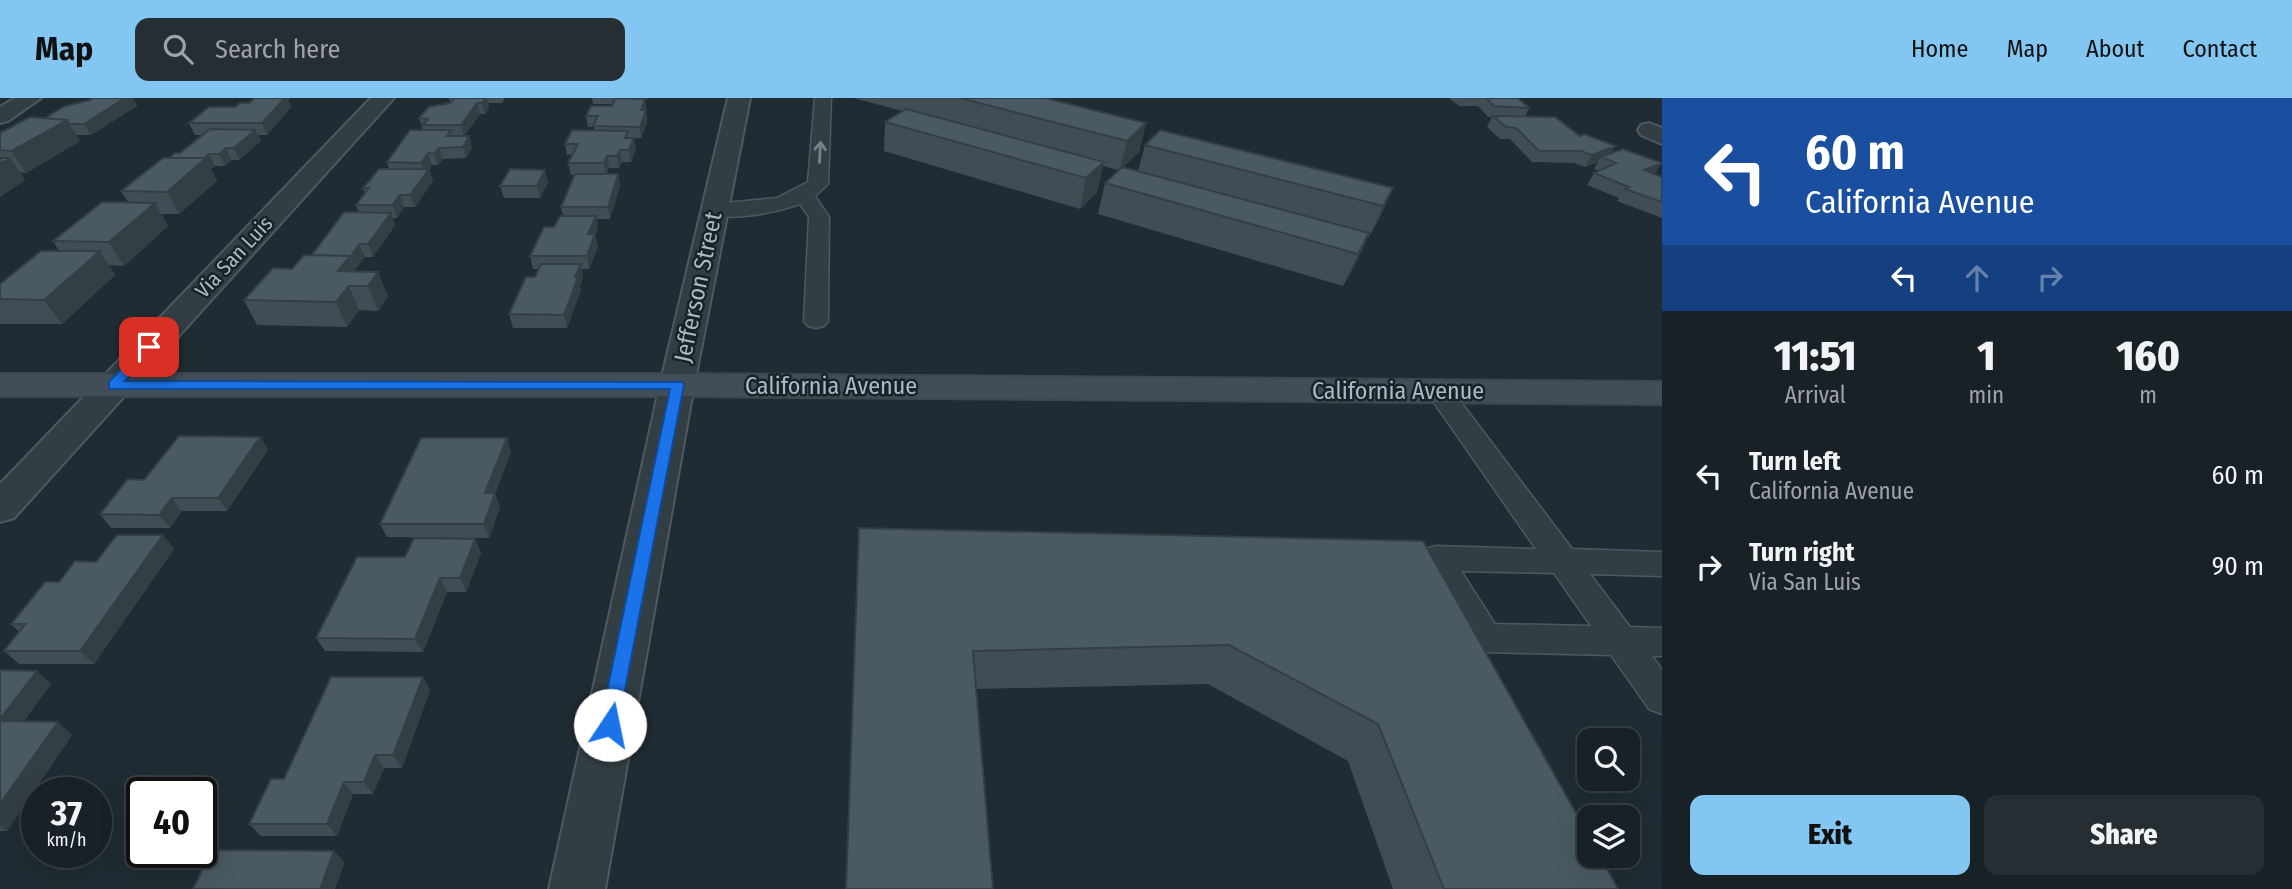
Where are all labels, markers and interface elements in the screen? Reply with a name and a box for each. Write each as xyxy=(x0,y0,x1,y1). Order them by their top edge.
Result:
search box xyxy=(135,18,625,81)
text: Map xyxy=(35,29,93,69)
icon: search xyxy=(159,30,197,68)
text: Search here xyxy=(215,34,340,65)
text: Home xyxy=(1911,35,1968,63)
text: Map xyxy=(2006,35,2048,63)
text: About xyxy=(2086,35,2144,63)
text: Contact xyxy=(2182,35,2257,63)
text: 60 m xyxy=(1805,123,1905,182)
icon: left xyxy=(1690,126,1781,217)
one-way arrow xyxy=(814,142,827,164)
text: California Avenue xyxy=(1805,183,2035,221)
street label: Jefferson Street xyxy=(668,209,728,365)
street label: Via San Luis xyxy=(190,211,278,303)
icon: left xyxy=(1885,259,1923,297)
icon: ahead xyxy=(1958,259,1996,297)
icon: right xyxy=(2031,259,2069,297)
pin xyxy=(119,317,179,377)
icon: arrive xyxy=(130,328,168,366)
text: 11:51 xyxy=(1774,331,1857,381)
text: 1 xyxy=(1977,331,1995,381)
text: 160 xyxy=(2116,331,2180,381)
street label: California Avenue xyxy=(745,372,917,400)
street label: California Avenue xyxy=(1312,377,1484,405)
text: Arrival xyxy=(1785,381,1846,409)
text: min xyxy=(1969,381,2004,409)
text: m xyxy=(2139,381,2157,409)
text: Turn left xyxy=(1749,446,1841,477)
icon: left xyxy=(1690,457,1728,495)
text: 60 m xyxy=(2211,460,2264,491)
text: California Avenue xyxy=(1749,477,1914,505)
text: Turn right xyxy=(1749,537,1855,568)
icon: right xyxy=(1690,548,1728,586)
text: 90 m xyxy=(2212,551,2264,582)
text: Via San Luis xyxy=(1749,568,1861,596)
position arrow xyxy=(573,688,647,762)
map controls xyxy=(1577,728,1640,868)
button: search xyxy=(1577,728,1640,791)
speed limit sign: 40 xyxy=(126,777,217,868)
text: 37 xyxy=(51,792,82,834)
button: Exit xyxy=(1690,795,1970,875)
button: Share xyxy=(1984,795,2264,875)
button: layers xyxy=(1577,805,1640,868)
text: km/h xyxy=(46,829,87,851)

